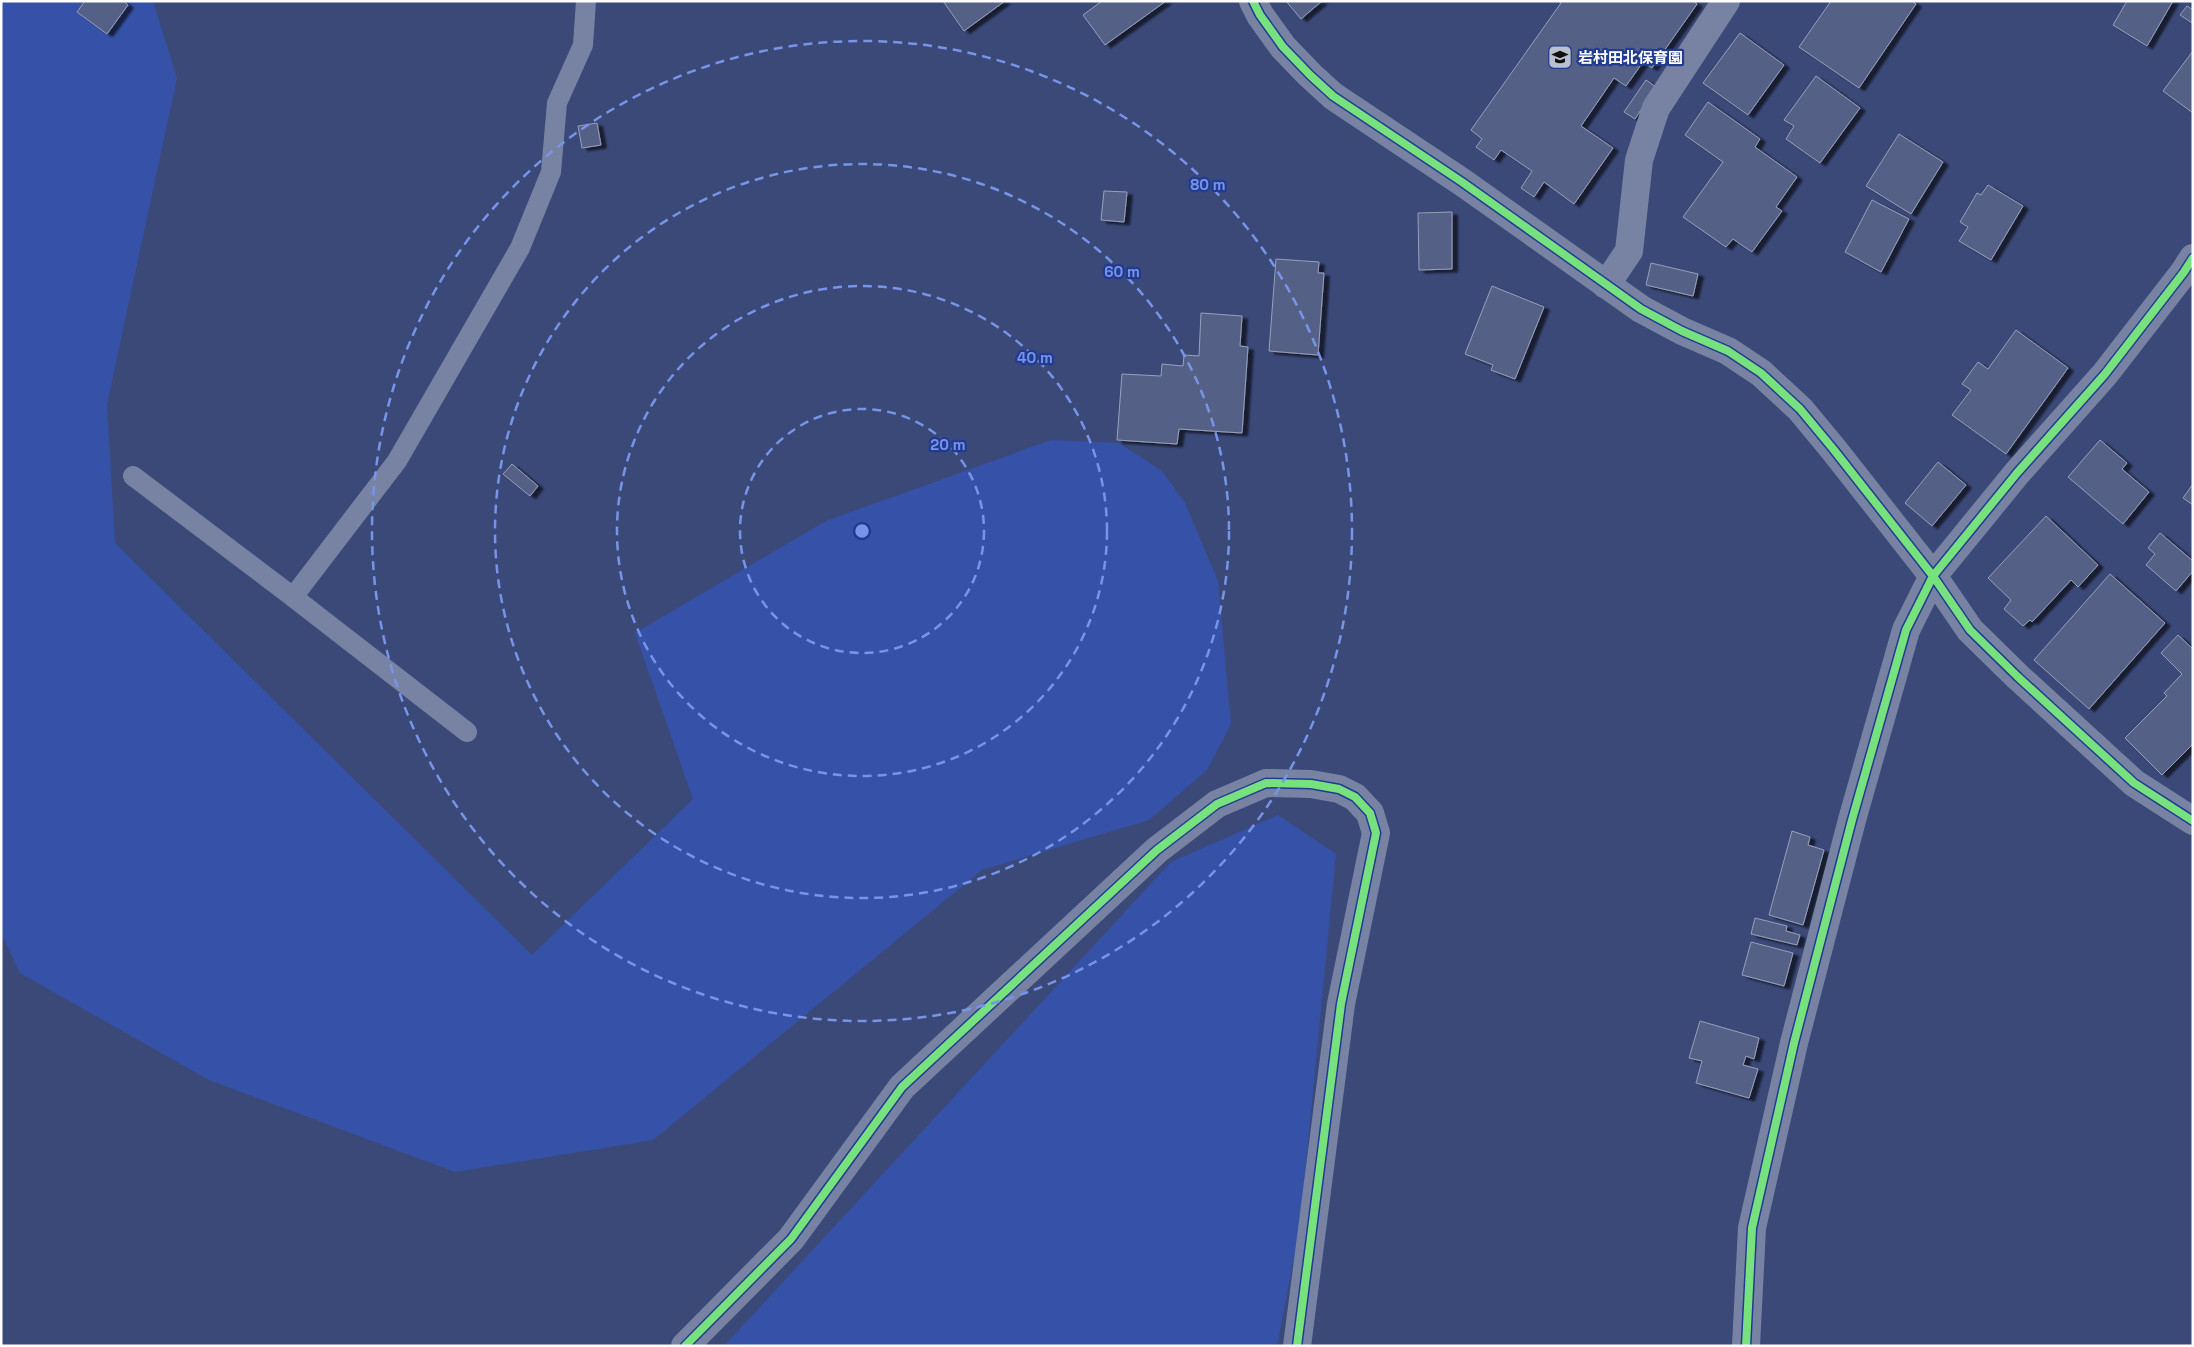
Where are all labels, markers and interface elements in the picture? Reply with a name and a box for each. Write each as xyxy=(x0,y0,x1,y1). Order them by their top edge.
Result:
school or university icon: 岩村田北保育園 xyxy=(1547,44,1573,70)
place label: 岩村田北保育園 xyxy=(1578,48,1683,67)
text: 80 m xyxy=(1190,175,1226,194)
text: 60 m xyxy=(1104,262,1140,281)
text: 40 m xyxy=(1017,348,1053,367)
text: 20 m xyxy=(930,435,966,454)
centre of rings xyxy=(853,522,871,540)

